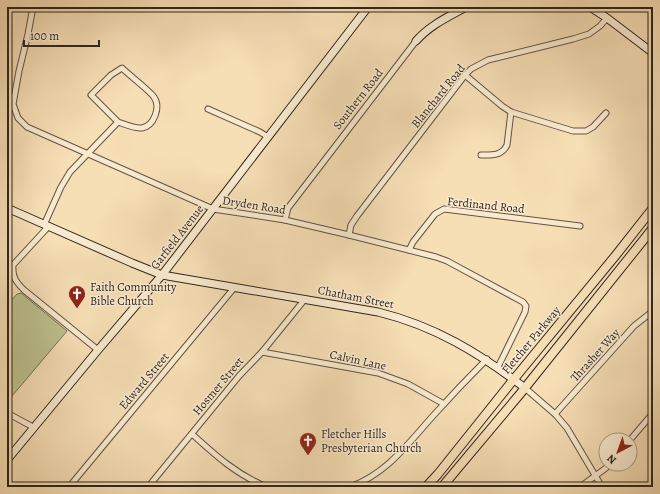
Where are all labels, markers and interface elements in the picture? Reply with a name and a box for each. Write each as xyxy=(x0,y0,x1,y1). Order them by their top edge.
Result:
scale bar xyxy=(24,22,99,48)
text: 100 m xyxy=(30,28,59,44)
street label: Blanchard Road xyxy=(407,60,469,131)
street label: Southern Road xyxy=(329,65,387,133)
street label: Dryden Road xyxy=(221,192,287,218)
street label: Ferdinand Road xyxy=(446,193,526,217)
street label: Garfield Avenue xyxy=(147,201,207,273)
place label: Faith Community Bible Church xyxy=(90,279,177,309)
street label: Chatham Street xyxy=(317,282,396,312)
church icon: Faith Community Bible Church xyxy=(67,284,87,309)
street label: Fletcher Parkway xyxy=(498,302,564,377)
street label: Thrasher Way xyxy=(567,324,624,385)
street label: Calvin Lane xyxy=(328,346,388,374)
street label: Edward Street xyxy=(115,349,173,413)
street label: Hosmer Street xyxy=(189,353,247,419)
place label: Fletcher Hills Presbyterian Church xyxy=(321,426,422,456)
church icon: Fletcher Hills Presbyterian Church xyxy=(298,431,318,456)
north arrow xyxy=(598,432,638,472)
text: N xyxy=(604,451,620,467)

